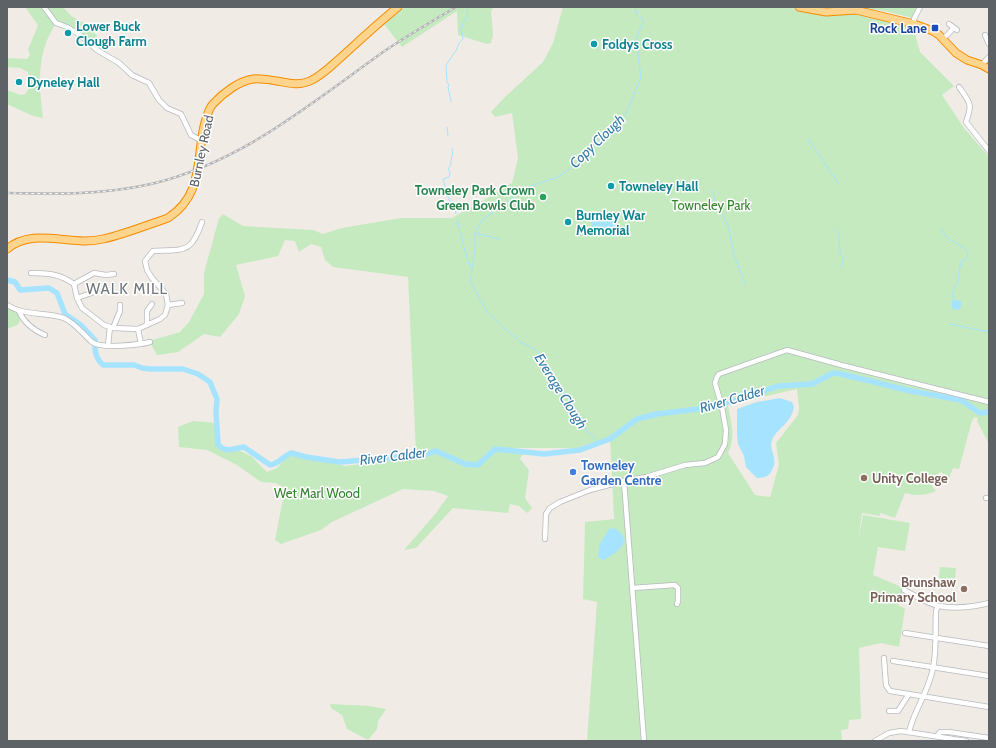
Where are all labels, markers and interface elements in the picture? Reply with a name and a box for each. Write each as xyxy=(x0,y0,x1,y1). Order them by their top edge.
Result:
place label: Lower Buck Clough Farm xyxy=(76,18,147,49)
place label: Rock Lane xyxy=(870,20,927,36)
marker: Rock Lane xyxy=(930,23,940,33)
marker: Lower Buck Clough Farm xyxy=(63,28,73,38)
place label: Foldys Cross xyxy=(602,36,673,52)
marker: Foldys Cross xyxy=(589,39,599,49)
place label: Dyneley Hall xyxy=(27,74,100,90)
marker: Dyneley Hall xyxy=(14,77,24,87)
water label: Copy Clough xyxy=(566,110,628,172)
street label: Burnley Road xyxy=(186,114,216,188)
place label: Towneley Hall xyxy=(619,178,699,194)
marker: Towneley Hall xyxy=(606,181,616,191)
place label: Towneley Park Crown Green Bowls Club xyxy=(415,182,536,213)
marker: Towneley Park Crown Green Bowls Club xyxy=(538,192,548,202)
park label: Towneley Park xyxy=(672,197,751,213)
place label: Burnley War Memorial xyxy=(576,207,646,238)
marker: Burnley War Memorial xyxy=(563,217,573,227)
district label: WALK MILL xyxy=(86,280,168,298)
water label: Everage Clough xyxy=(531,350,591,432)
water label: River Calder xyxy=(697,381,767,417)
water label: River Calder xyxy=(359,443,428,469)
place label: Towneley Garden Centre xyxy=(581,457,662,488)
marker: Towneley Garden Centre xyxy=(568,467,578,477)
place label: Unity College xyxy=(872,470,948,486)
marker: Unity College xyxy=(859,473,869,483)
park label: Wet Marl Wood xyxy=(274,485,360,501)
place label: Brunshaw Primary School xyxy=(870,574,957,605)
marker: Brunshaw Primary School xyxy=(959,584,969,594)

